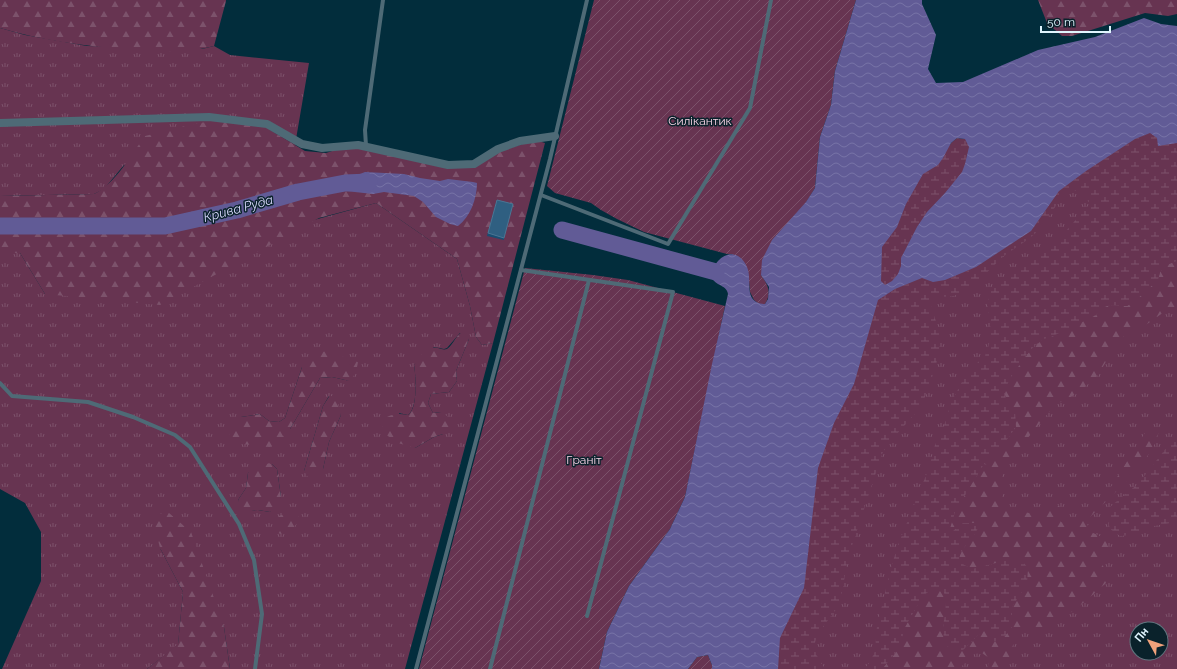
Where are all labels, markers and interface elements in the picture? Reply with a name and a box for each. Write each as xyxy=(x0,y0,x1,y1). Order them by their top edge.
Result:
scale bar xyxy=(1041,8,1110,34)
text: 50 m xyxy=(1047,15,1075,29)
park label: Силікантик xyxy=(668,114,732,128)
water label: Крива Руда xyxy=(202,192,275,225)
park label: Граніт xyxy=(566,453,602,467)
north arrow xyxy=(1129,621,1169,661)
text: Пн xyxy=(1132,625,1151,645)

